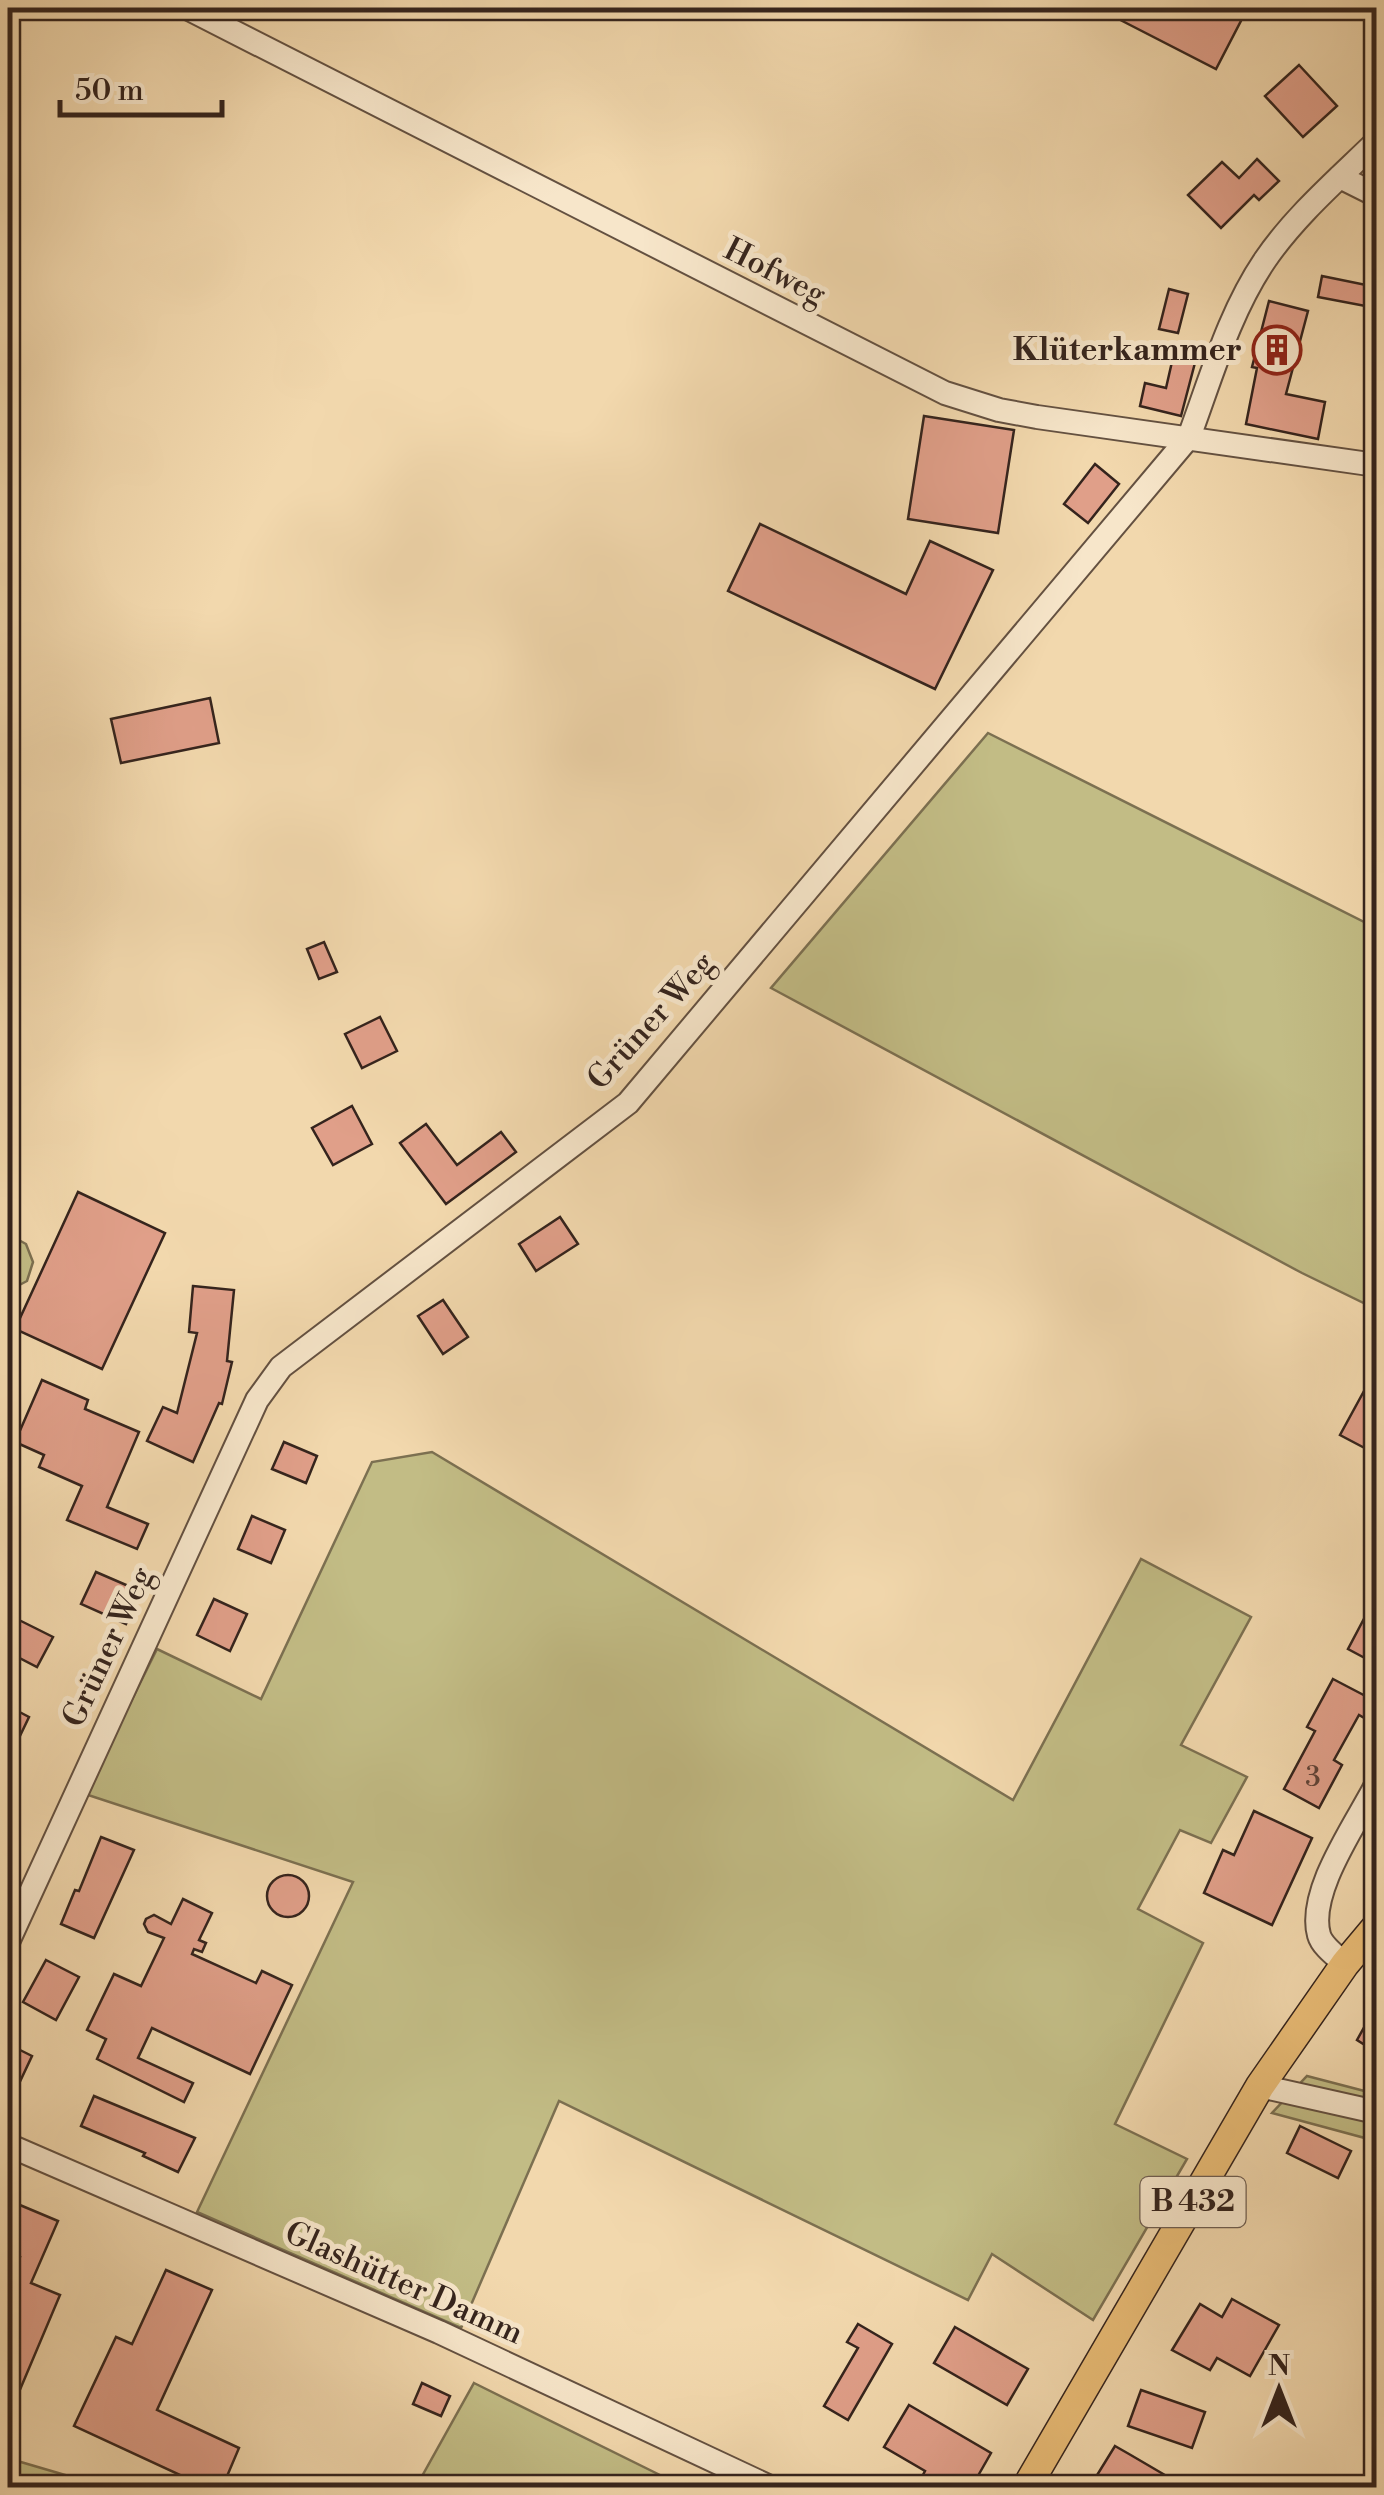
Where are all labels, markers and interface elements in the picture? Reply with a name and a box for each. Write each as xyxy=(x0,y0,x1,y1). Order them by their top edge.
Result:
scale bar xyxy=(60,55,222,117)
text: 50 m xyxy=(75,72,144,110)
street label: Hofweg xyxy=(717,229,833,315)
building icon: Klüterkammer xyxy=(1251,324,1303,376)
place label: Klüterkammer xyxy=(1013,330,1242,370)
street label: Grüner Weg xyxy=(579,943,724,1098)
street label: Grüner Weg xyxy=(54,1560,163,1733)
house number: 3 xyxy=(1305,1760,1321,1795)
road number: B 432 xyxy=(1140,2177,1246,2227)
street label: Glashütter Damm xyxy=(279,2213,529,2353)
north arrow xyxy=(1229,2340,1329,2440)
text: N xyxy=(1268,2349,1290,2384)

